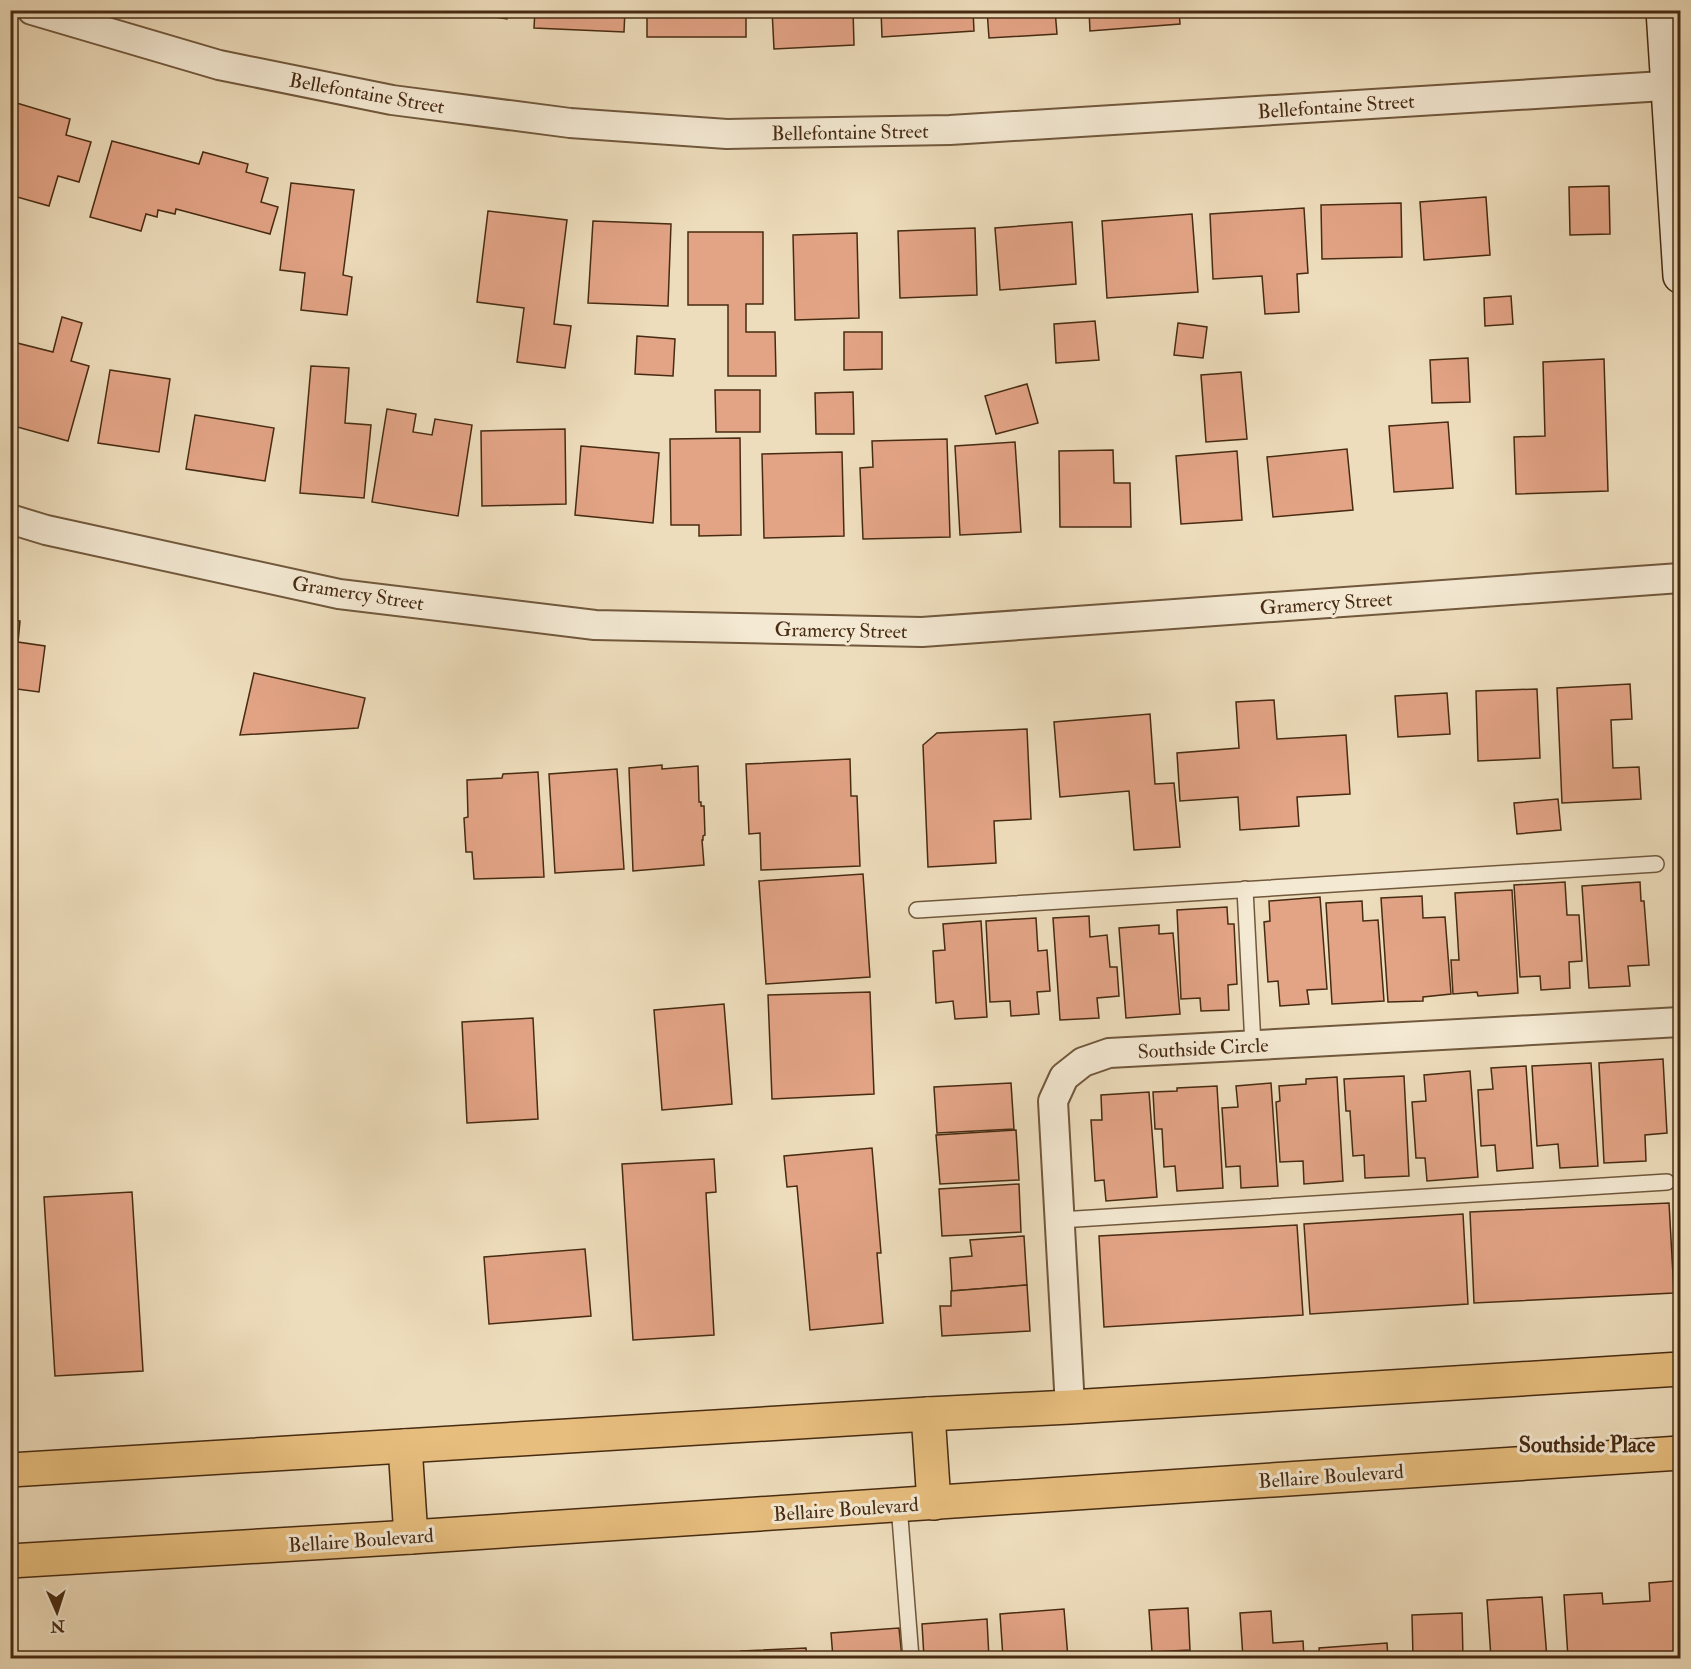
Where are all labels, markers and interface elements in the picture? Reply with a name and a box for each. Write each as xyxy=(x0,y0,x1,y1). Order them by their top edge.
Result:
street label: Bellefontaine Street xyxy=(287,68,447,120)
street label: Bellefontaine Street xyxy=(1257,89,1416,124)
street label: Bellefontaine Street xyxy=(771,119,929,146)
street label: Gramercy Street xyxy=(290,571,426,616)
street label: Gramercy Street xyxy=(1259,586,1394,621)
street label: Gramercy Street xyxy=(774,617,908,644)
street label: Southside Circle xyxy=(1137,1033,1269,1064)
district label: Southside Place xyxy=(1519,1431,1656,1459)
street label: Bellaire Boulevard xyxy=(1258,1459,1405,1494)
street label: Bellaire Boulevard xyxy=(773,1492,920,1527)
street label: Bellaire Boulevard xyxy=(288,1523,435,1558)
north arrow xyxy=(27,1582,87,1642)
text: N xyxy=(49,1616,66,1636)

